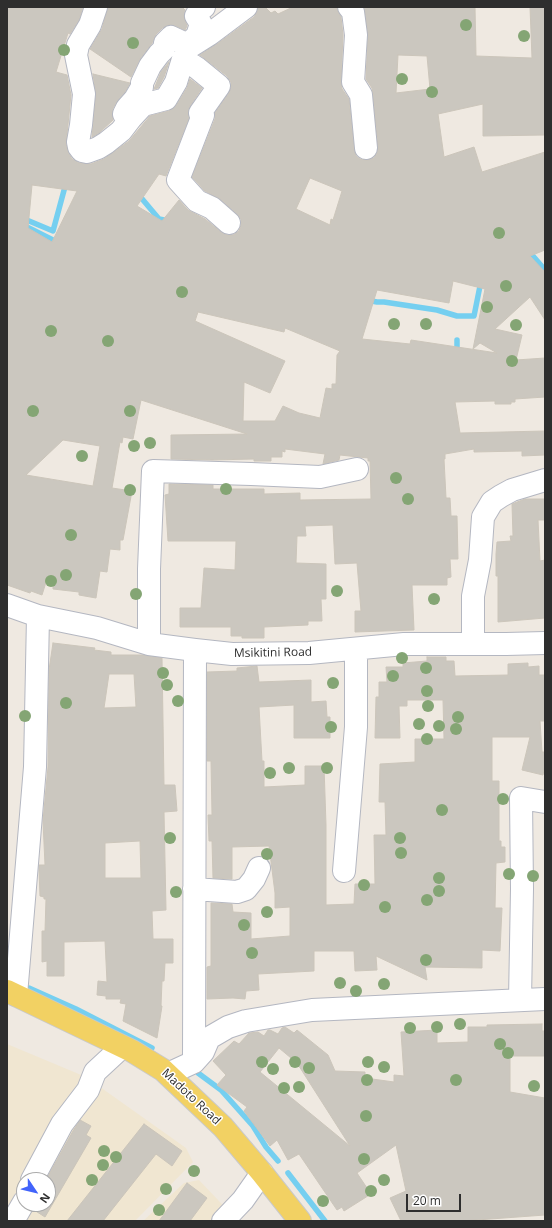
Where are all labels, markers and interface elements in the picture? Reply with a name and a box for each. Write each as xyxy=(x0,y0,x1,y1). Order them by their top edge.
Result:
street label: Msikitini Road xyxy=(234,645,312,661)
street label: Madoto Road xyxy=(159,1066,223,1128)
north arrow xyxy=(16,1172,56,1212)
scale bar xyxy=(408,1186,463,1212)
text: N xyxy=(37,1191,54,1207)
text: 20 m xyxy=(413,1192,441,1209)

